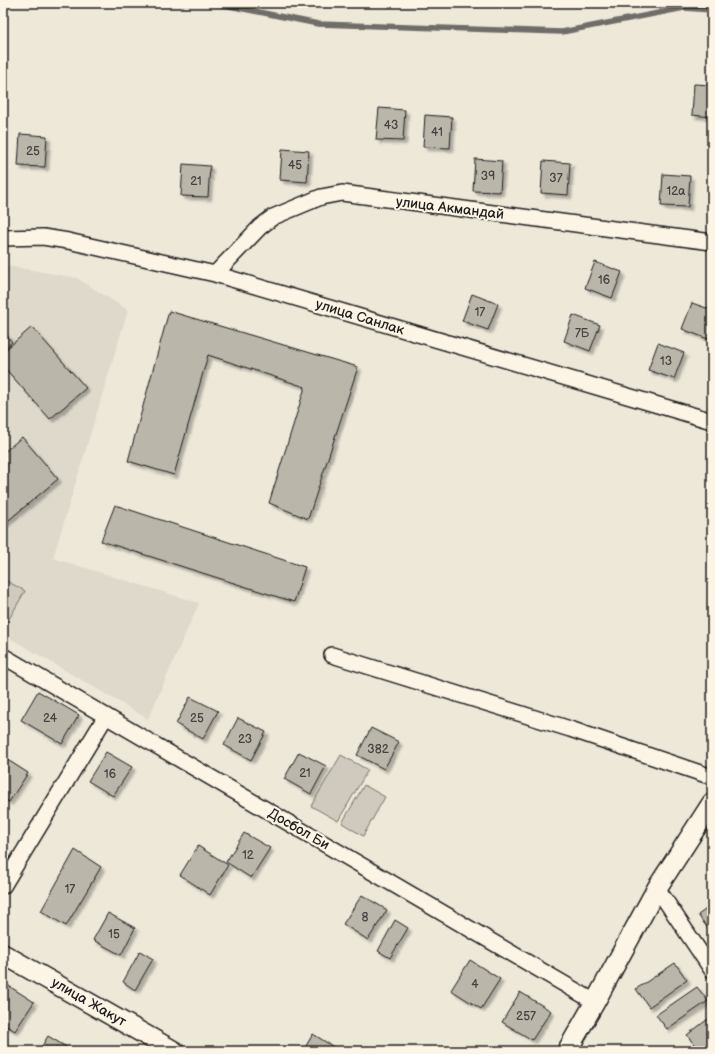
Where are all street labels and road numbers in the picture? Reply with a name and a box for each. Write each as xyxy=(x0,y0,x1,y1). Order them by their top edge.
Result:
street label: улица Акмандай xyxy=(395,193,505,223)
street label: улица Санлак xyxy=(314,295,407,339)
street label: Досбол Би xyxy=(265,805,333,853)
street label: улица Жакут xyxy=(49,974,130,1030)

